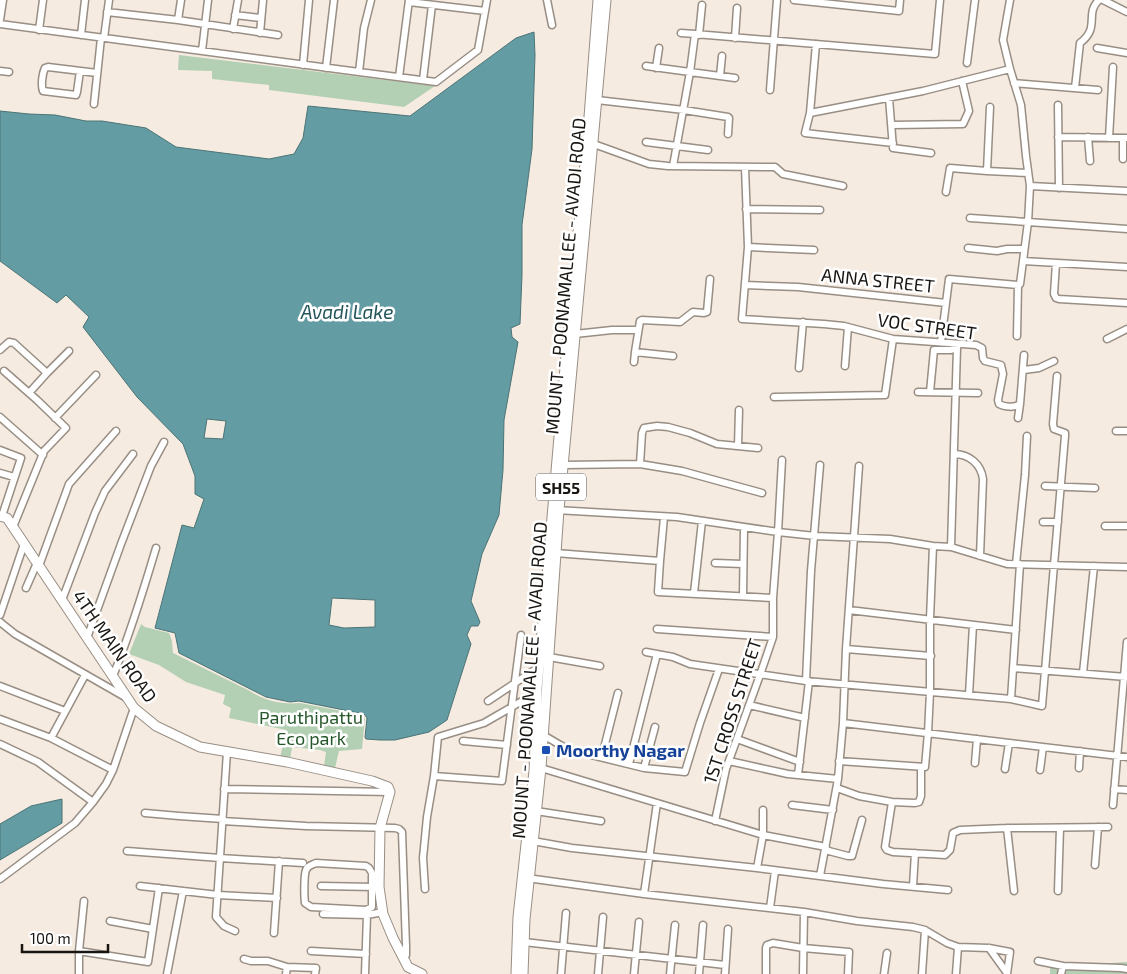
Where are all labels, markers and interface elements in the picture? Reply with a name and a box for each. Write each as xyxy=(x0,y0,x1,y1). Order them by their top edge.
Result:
street label: MOUNT - POONAMALLEE - AVADI ROAD xyxy=(540,117,590,435)
street label: ANNA STREET xyxy=(820,263,936,297)
water label: Avadi Lake xyxy=(300,300,393,323)
street label: VOC STREET xyxy=(876,308,978,344)
road number: SH55 xyxy=(536,474,586,501)
street label: MOUNT - POONAMALLEE - AVADI ROAD xyxy=(507,521,551,839)
street label: 4TH MAIN ROAD xyxy=(68,586,162,706)
street label: 1ST CROSS STREET xyxy=(698,635,766,786)
park label: Paruthipattu Eco park xyxy=(259,706,363,749)
place label: Moorthy Nagar xyxy=(556,739,685,761)
marker: Moorthy Nagar xyxy=(540,744,552,756)
scale bar xyxy=(22,922,109,954)
text: 100 m xyxy=(30,929,71,947)

